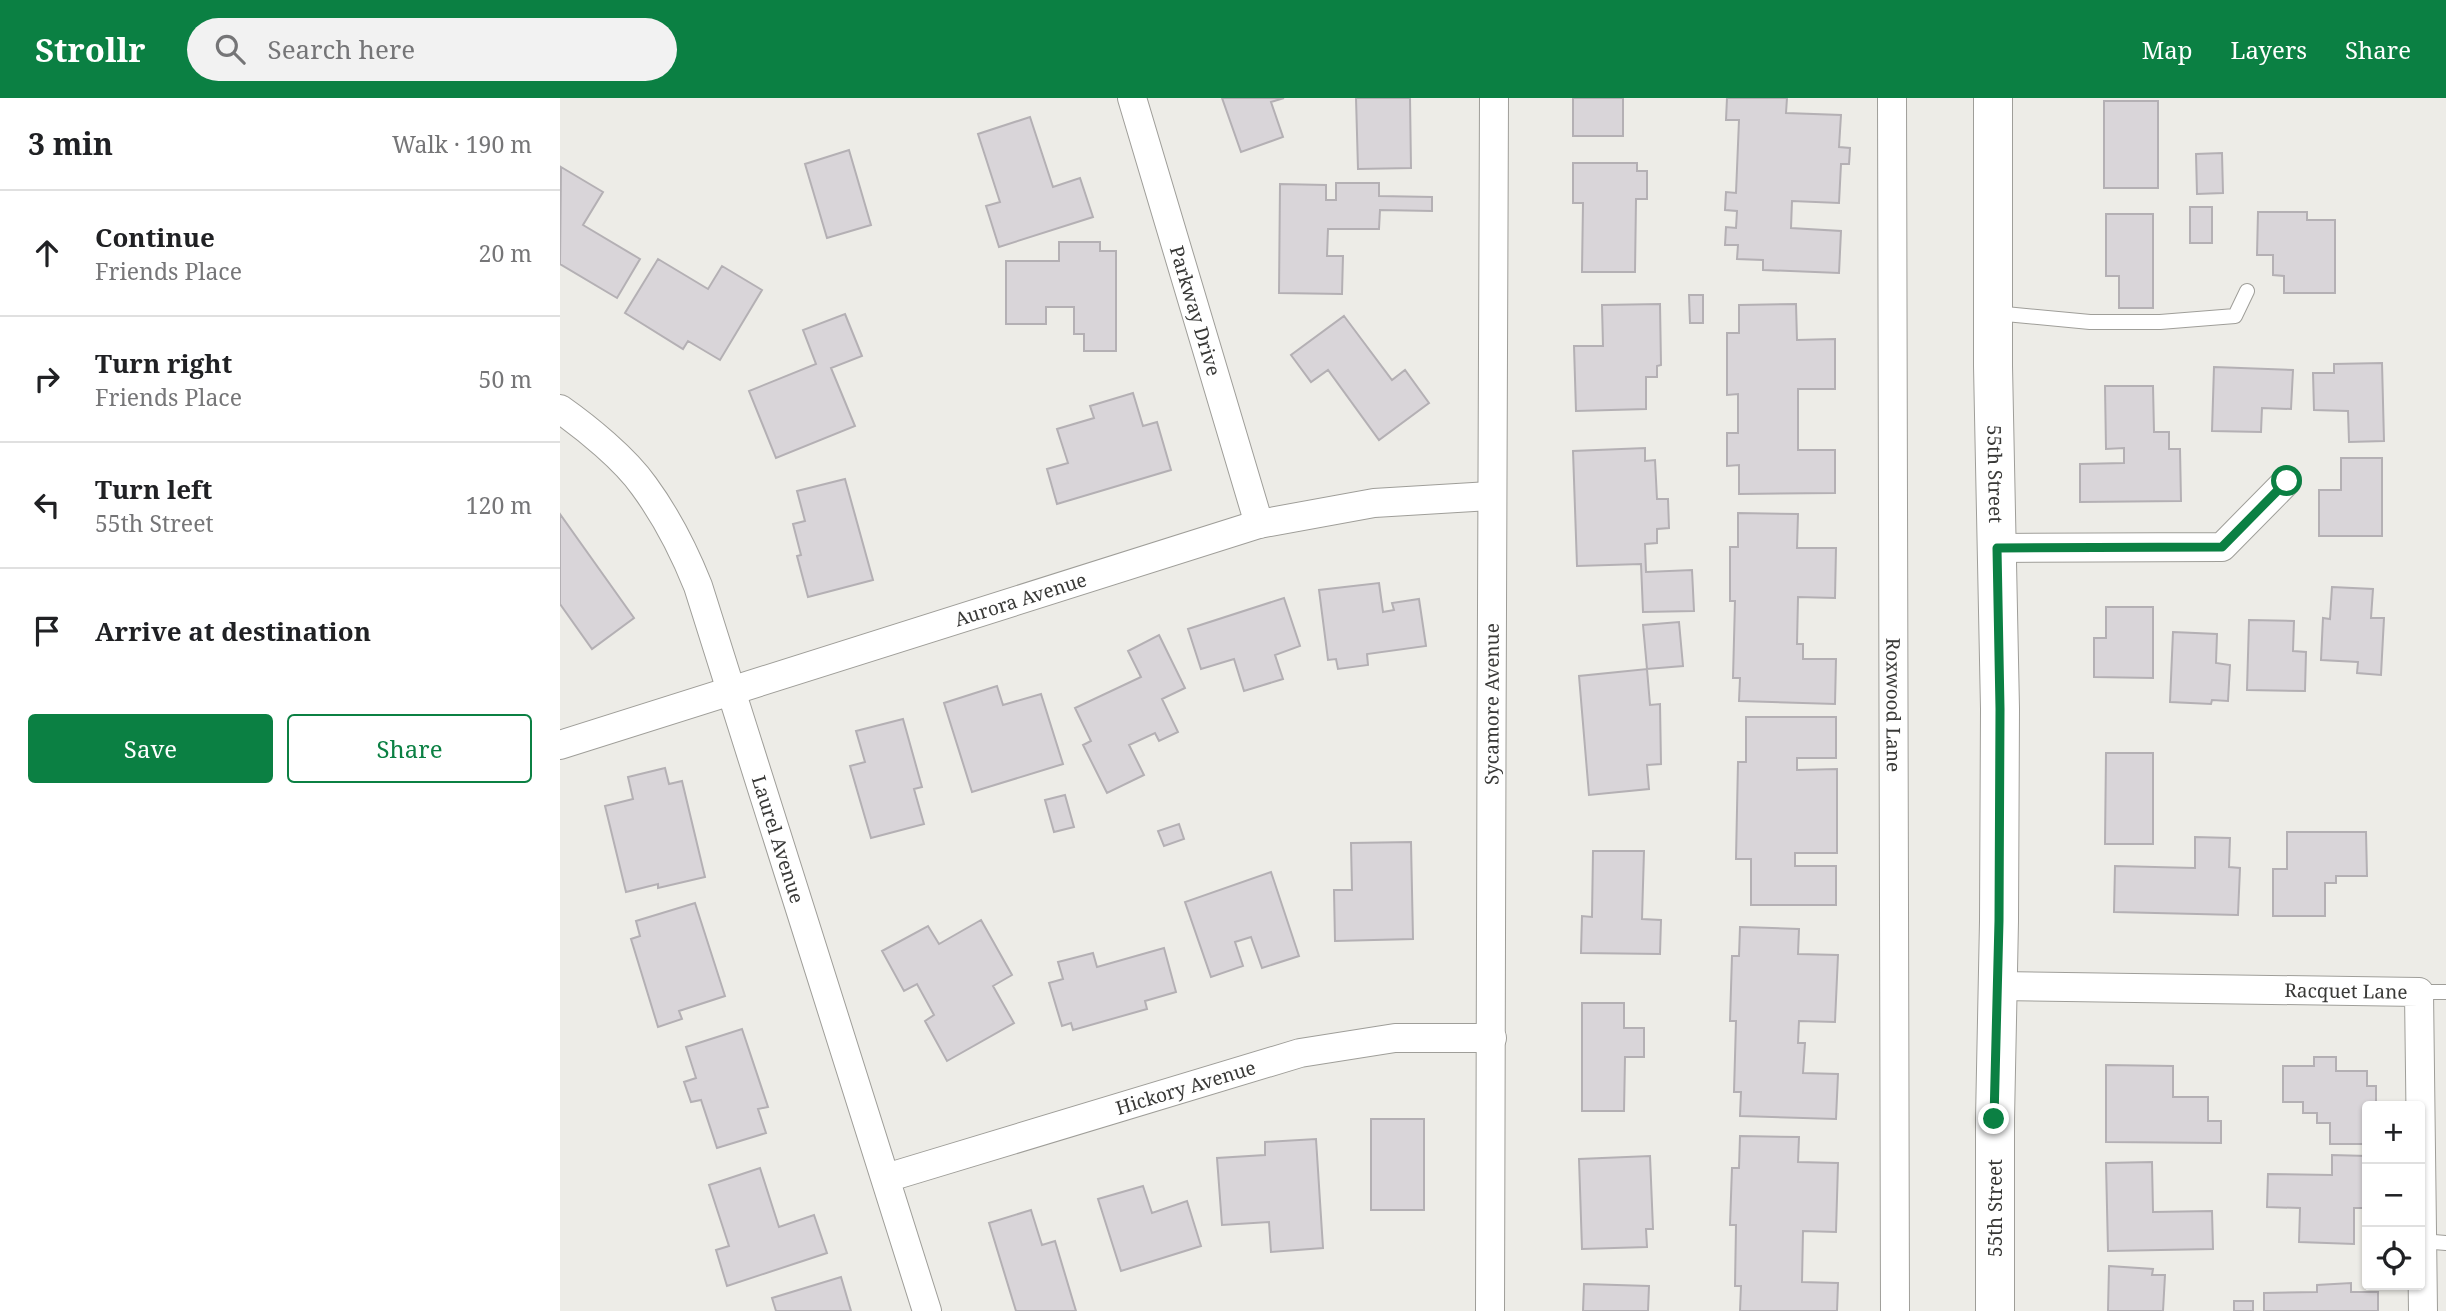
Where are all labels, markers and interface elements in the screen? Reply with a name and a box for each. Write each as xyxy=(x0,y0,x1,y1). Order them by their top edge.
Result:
search box xyxy=(187,18,677,81)
text: Strollr xyxy=(35,27,145,72)
icon: search xyxy=(211,30,249,68)
text: Search here xyxy=(267,31,415,67)
text: Map xyxy=(2142,33,2193,66)
text: Layers xyxy=(2231,33,2307,66)
text: Share xyxy=(2345,33,2411,66)
text: 3 min xyxy=(28,123,113,164)
text: Walk · 190 m xyxy=(392,128,532,160)
text: Continue xyxy=(95,219,215,255)
icon: ahead xyxy=(28,234,66,272)
text: 20 m xyxy=(479,237,532,269)
street label: Parkway Drive xyxy=(1164,242,1227,379)
text: Friends Place xyxy=(95,255,242,287)
text: Turn right xyxy=(95,345,232,381)
icon: right xyxy=(28,360,66,398)
text: 50 m xyxy=(479,363,532,395)
text: Friends Place xyxy=(95,381,242,413)
street label: 55th Street xyxy=(1981,425,2009,524)
route start xyxy=(2271,465,2302,496)
text: Turn left xyxy=(95,471,212,507)
icon: left xyxy=(28,486,66,524)
text: 120 m xyxy=(466,489,532,521)
text: 55th Street xyxy=(95,507,214,539)
street label: Aurora Avenue xyxy=(951,566,1090,632)
icon: arrive xyxy=(28,612,66,650)
text: Arrive at destination xyxy=(95,613,371,649)
street label: Sycamore Avenue xyxy=(1479,623,1505,785)
street label: Roxwood Lane xyxy=(1880,638,1907,772)
button: Save xyxy=(28,714,273,783)
button: Share xyxy=(287,714,532,783)
street label: Laurel Avenue xyxy=(746,772,810,906)
street label: Racquet Lane xyxy=(2284,977,2408,1005)
street label: Hickory Avenue xyxy=(1113,1054,1259,1121)
map controls xyxy=(2362,1101,2425,1290)
button: + xyxy=(2362,1101,2425,1164)
route end xyxy=(1978,1103,2009,1134)
street label: 55th Street xyxy=(1982,1159,2008,1257)
button: − xyxy=(2362,1164,2425,1227)
button: locate xyxy=(2362,1227,2425,1290)

